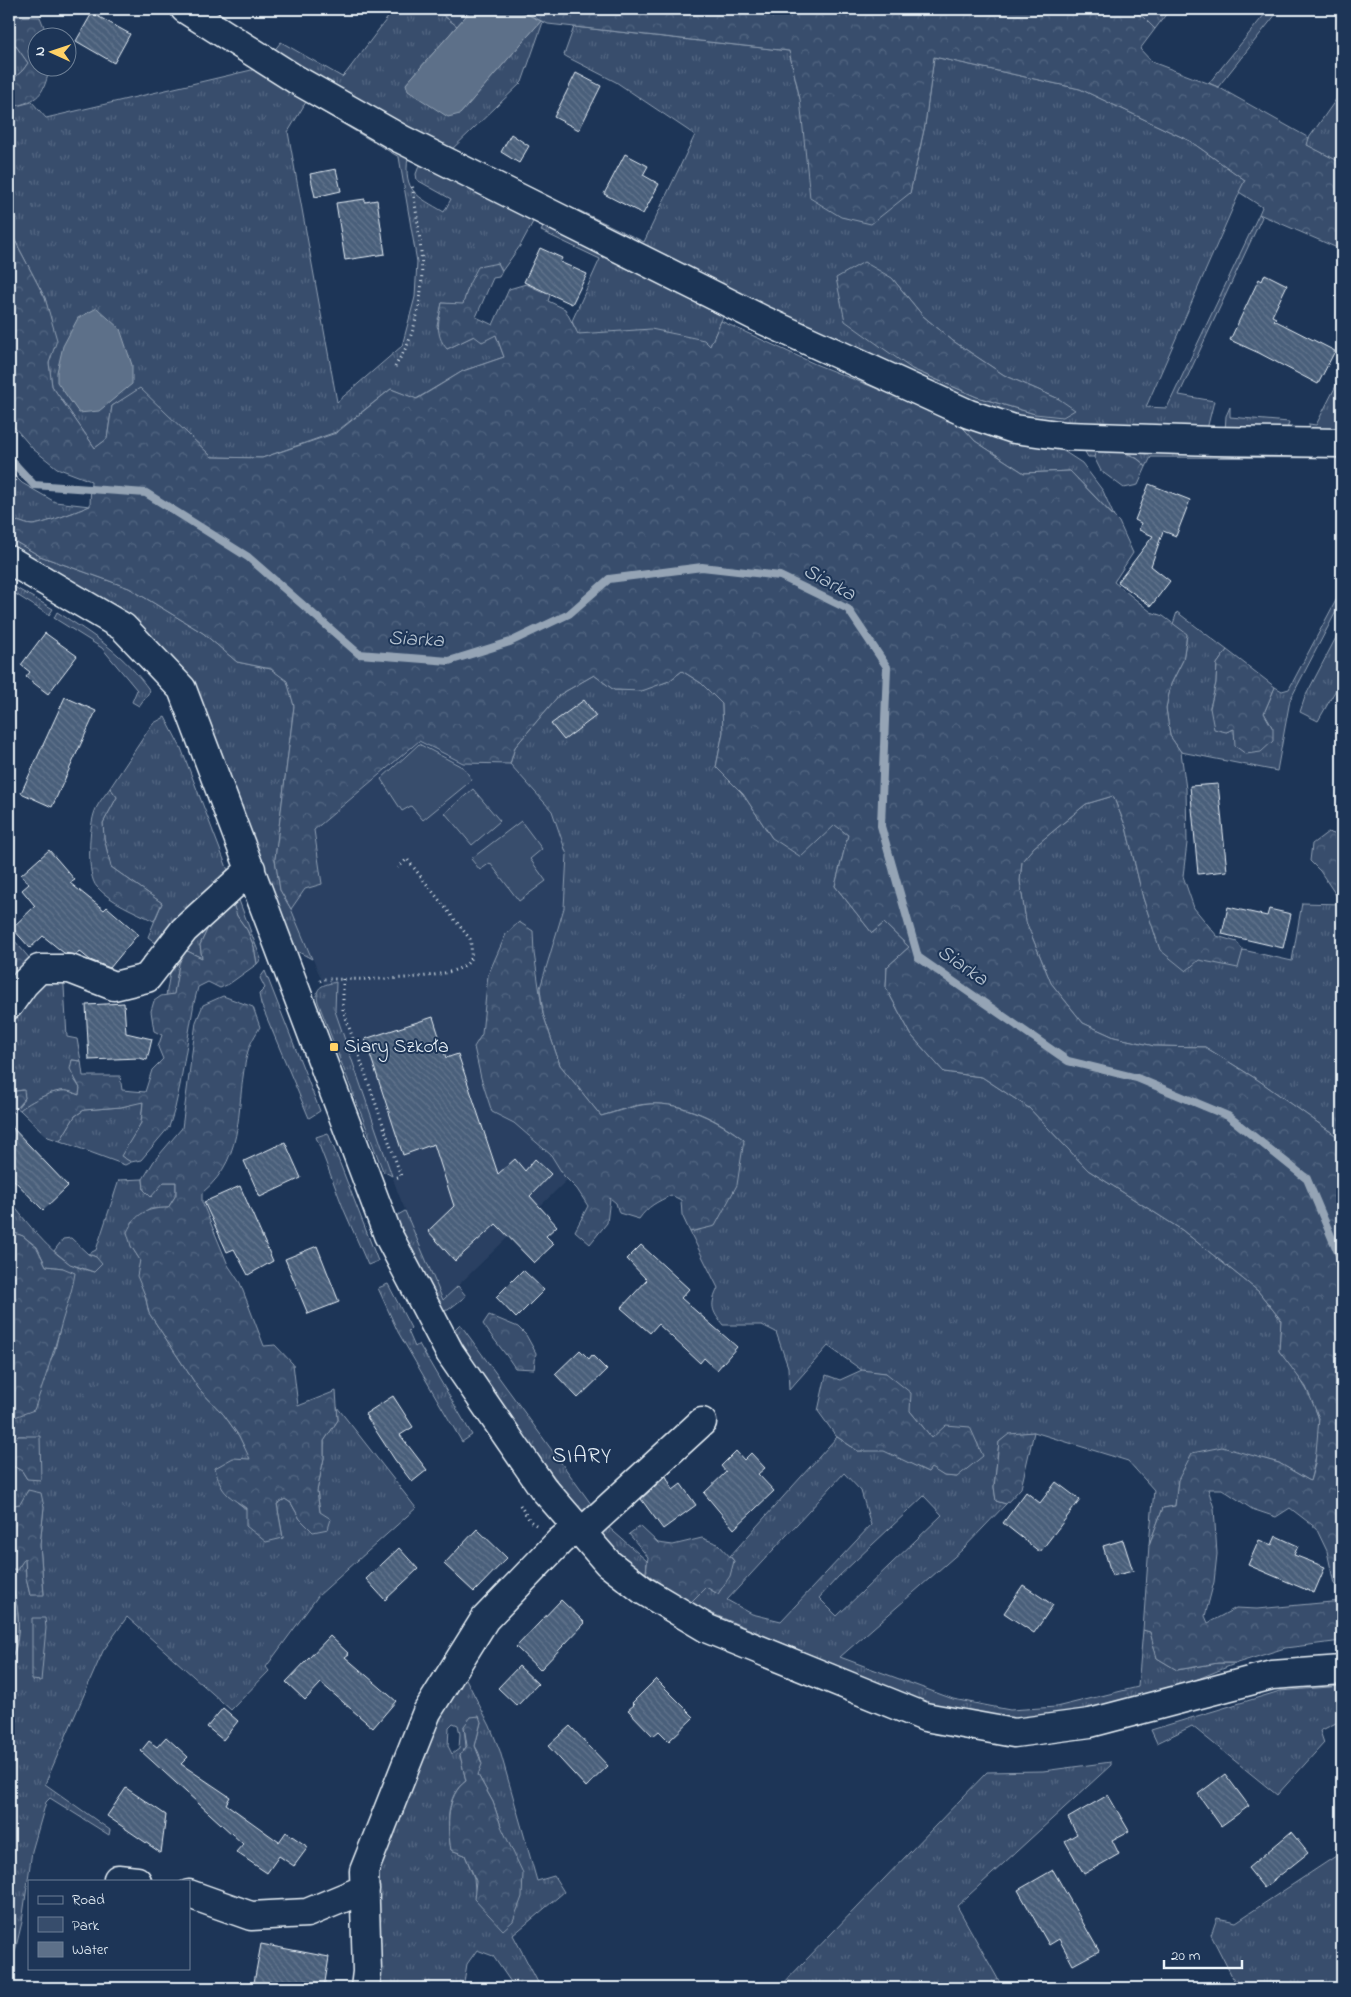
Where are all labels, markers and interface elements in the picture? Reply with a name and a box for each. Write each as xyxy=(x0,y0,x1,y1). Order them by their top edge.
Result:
north arrow xyxy=(28,28,78,78)
text: N xyxy=(30,46,51,57)
water label: Siarka xyxy=(797,556,861,610)
water label: Siarka xyxy=(387,624,445,656)
water label: Siarka xyxy=(931,938,994,995)
place label: Siary Szkoła xyxy=(344,1033,449,1062)
marker: Siary Szkoła xyxy=(328,1041,340,1053)
district label: SIARY xyxy=(552,1441,612,1473)
legend xyxy=(28,1880,190,1970)
text: Road xyxy=(72,1889,105,1911)
text: Park xyxy=(72,1915,100,1937)
scale bar xyxy=(1164,1937,1241,1969)
text: Water xyxy=(72,1939,108,1961)
text: 20 m xyxy=(1171,1945,1201,1967)

